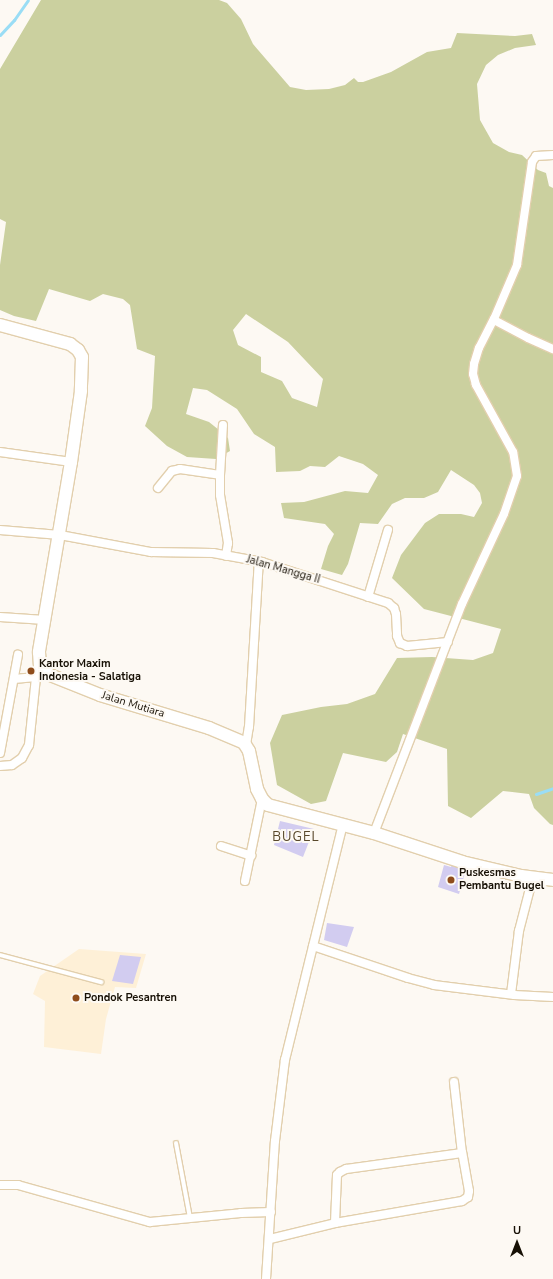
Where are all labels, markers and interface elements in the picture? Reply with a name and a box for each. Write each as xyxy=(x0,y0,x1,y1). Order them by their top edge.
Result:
street label: Jalan Mangga II xyxy=(245,553,321,587)
place label: Kantor Maxim Indonesia - Salatiga xyxy=(39,658,141,684)
marker: Kantor Maxim Indonesia - Salatiga xyxy=(26,666,36,676)
street label: Jalan Mutiara xyxy=(100,689,166,721)
district label: BUGEL xyxy=(272,829,320,845)
place label: Puskesmas Pembantu Bugel xyxy=(459,867,544,893)
marker: Puskesmas Pembantu Bugel xyxy=(446,875,456,885)
place label: Pondok Pesantren xyxy=(84,991,177,1005)
marker: Pondok Pesantren xyxy=(71,993,81,1003)
north arrow xyxy=(497,1223,537,1263)
text: U xyxy=(513,1223,521,1238)

